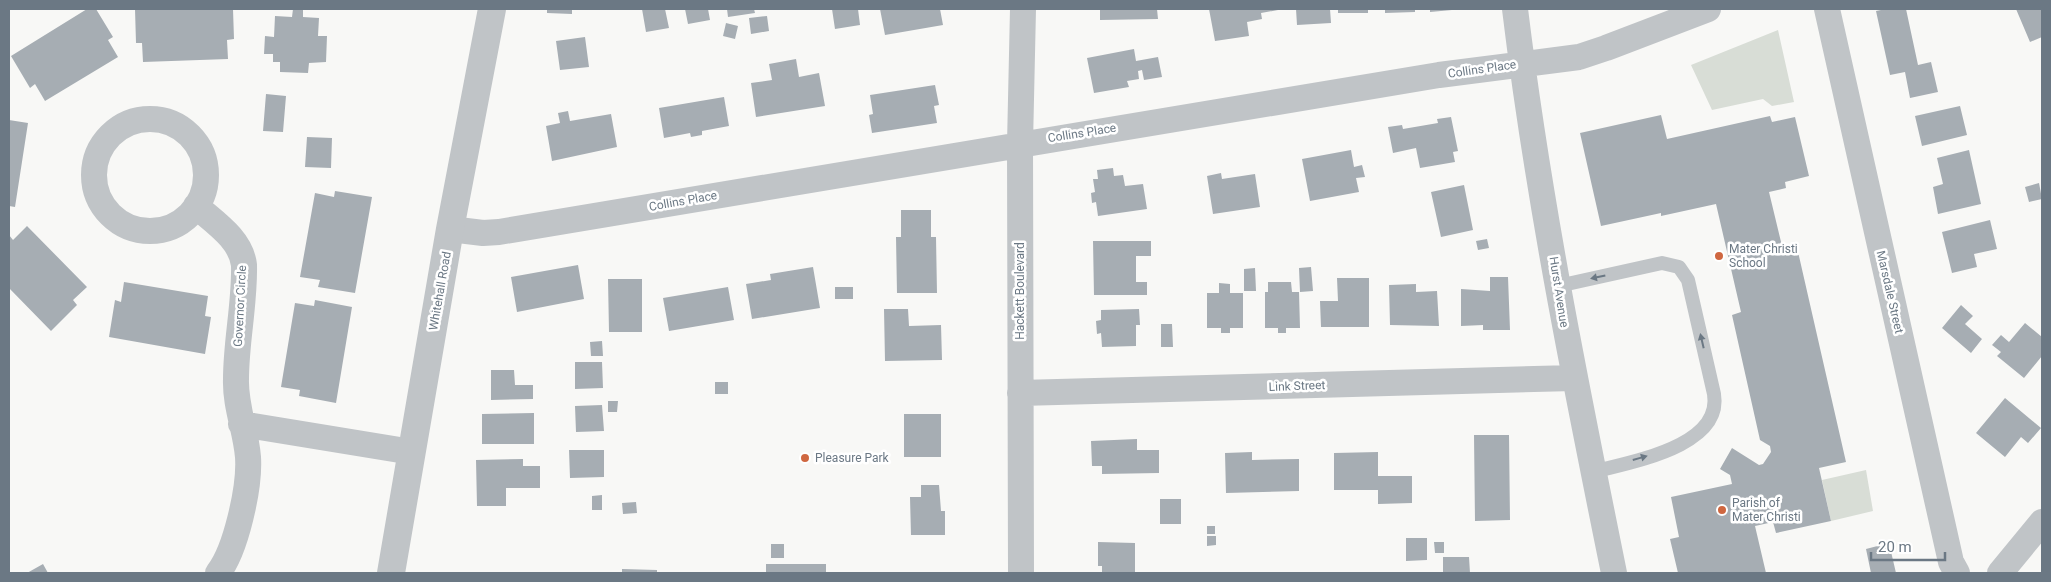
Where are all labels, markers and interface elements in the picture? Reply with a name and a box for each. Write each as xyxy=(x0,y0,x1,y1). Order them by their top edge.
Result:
street label: Collins Place xyxy=(1447,57,1517,81)
street label: Collins Place xyxy=(1047,121,1117,145)
street label: Collins Place xyxy=(648,188,718,214)
street label: Hackett Boulevard xyxy=(1013,242,1027,340)
place label: Mater Christi School xyxy=(1729,242,1798,270)
street label: Marsdale Street xyxy=(1874,249,1906,335)
street label: Whitehall Road xyxy=(426,250,454,332)
marker: Mater Christi School xyxy=(1713,250,1725,262)
street label: Hurst Avenue xyxy=(1546,256,1572,328)
street label: Governor Circle xyxy=(231,265,249,347)
one-way arrow xyxy=(1590,273,1605,281)
one-way arrow xyxy=(1698,334,1706,349)
street label: Link Street xyxy=(1268,378,1326,394)
place label: Pleasure Park xyxy=(815,451,890,465)
marker: Pleasure Park xyxy=(799,452,811,464)
one-way arrow xyxy=(1633,454,1648,462)
place label: Parish of Mater Christi xyxy=(1732,496,1801,524)
marker: Parish of Mater Christi xyxy=(1716,504,1728,516)
scale bar xyxy=(1871,530,1945,562)
text: 20 m xyxy=(1878,538,1912,556)

